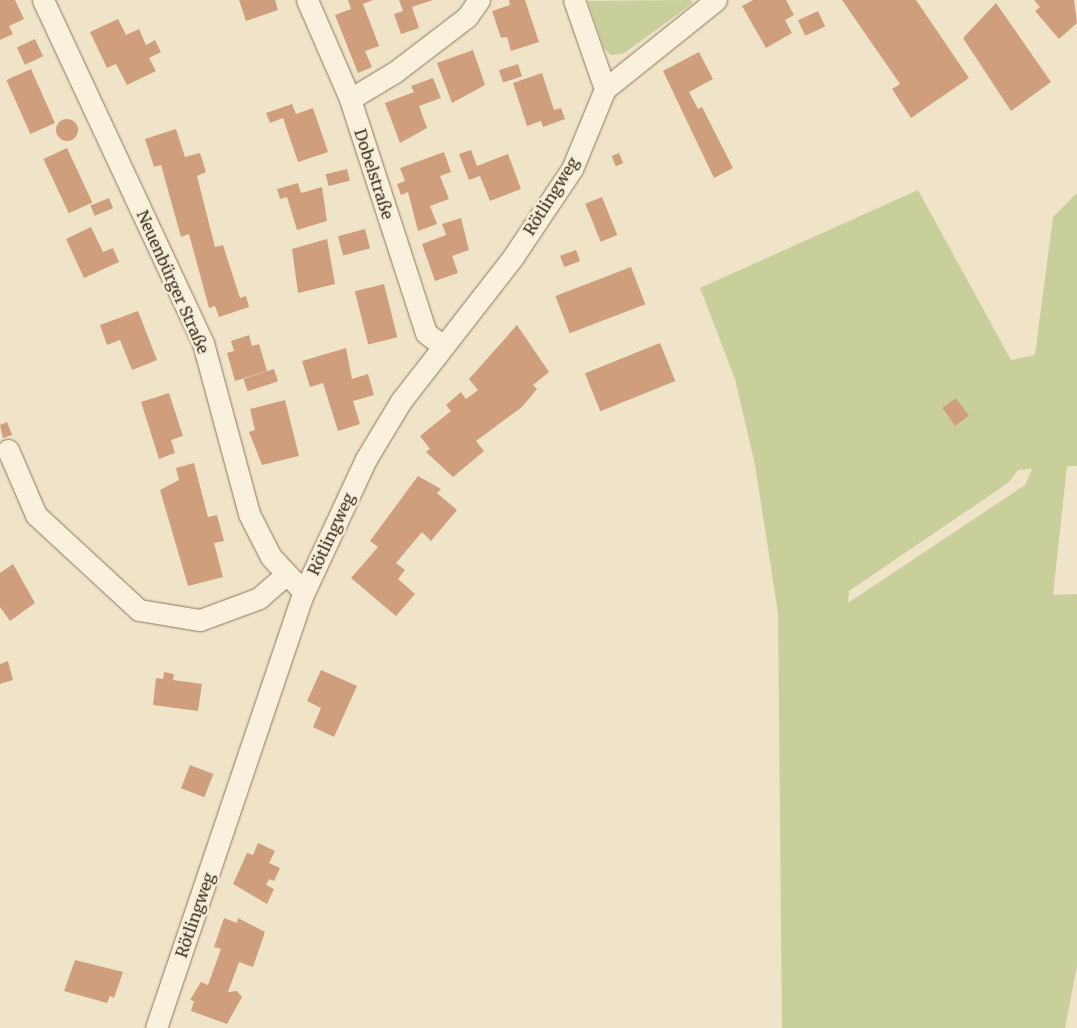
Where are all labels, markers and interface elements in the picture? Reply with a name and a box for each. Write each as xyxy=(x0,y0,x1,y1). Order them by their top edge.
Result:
street label: Dobelstraße xyxy=(350,126,398,222)
street label: Rötlingweg xyxy=(519,153,583,239)
street label: Neuenbürger Straße xyxy=(133,207,213,357)
street label: Rötlingweg xyxy=(304,490,358,578)
street label: Rötlingweg xyxy=(171,870,219,960)

